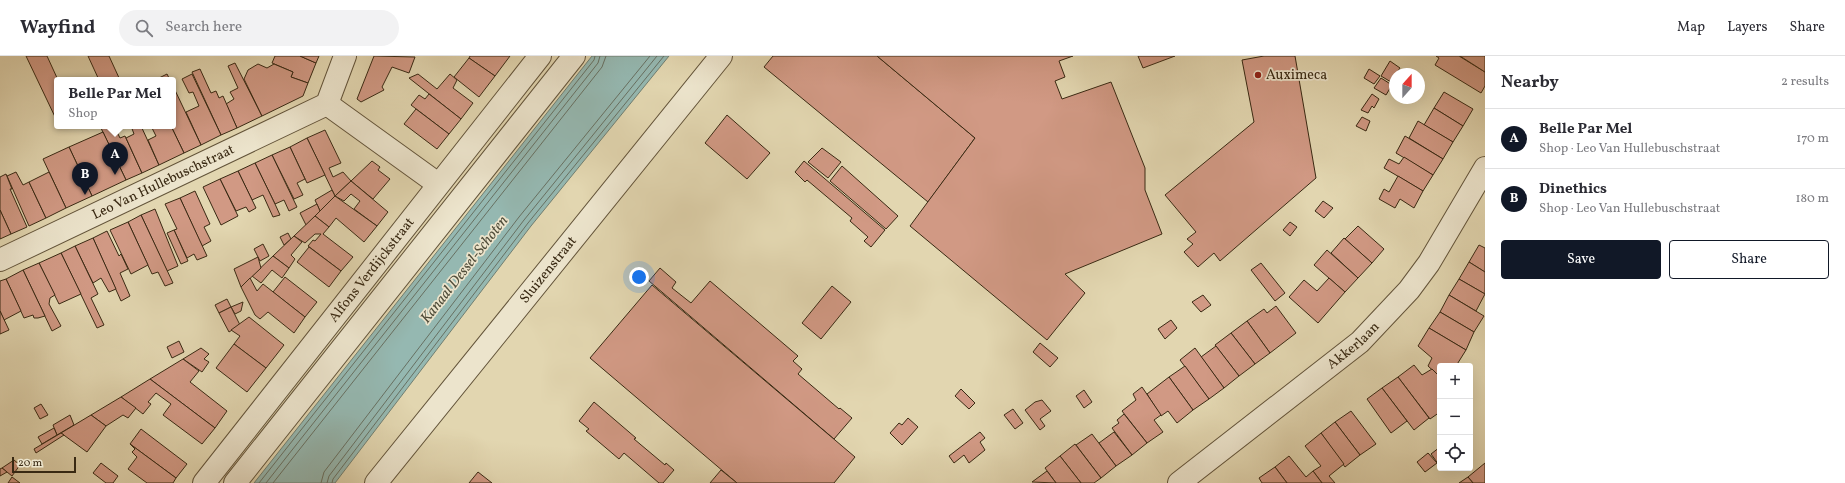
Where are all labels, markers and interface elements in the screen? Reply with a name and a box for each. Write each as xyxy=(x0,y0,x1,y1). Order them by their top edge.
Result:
search box xyxy=(119,10,399,46)
text: Wayfind xyxy=(20,15,95,41)
icon: search xyxy=(133,17,155,39)
text: Search here xyxy=(165,17,242,38)
text: Map xyxy=(1677,18,1705,37)
text: Layers xyxy=(1727,18,1767,37)
text: Share xyxy=(1789,18,1825,37)
place label: Auximeca xyxy=(1266,66,1327,85)
north arrow xyxy=(1389,68,1425,104)
marker: Auximeca xyxy=(1253,70,1263,80)
text: Nearby xyxy=(1501,71,1559,94)
text: 2 results xyxy=(1781,73,1829,91)
popup xyxy=(54,77,176,129)
text: Belle Par Mel xyxy=(68,84,162,105)
text: Shop xyxy=(68,105,98,123)
text: Belle Par Mel xyxy=(1539,119,1632,140)
text: A xyxy=(1509,130,1519,148)
text: 170 m xyxy=(1796,130,1829,148)
street label: Leo Van Hullebuschstraat xyxy=(89,140,238,224)
text: Shop · Leo Van Hullebuschstraat xyxy=(1539,140,1720,158)
pin: A xyxy=(102,142,128,175)
pin: B xyxy=(72,162,98,195)
text: Dinethics xyxy=(1539,179,1607,200)
text: B xyxy=(1510,190,1518,208)
text: 180 m xyxy=(1795,190,1829,208)
text: Shop · Leo Van Hullebuschstraat xyxy=(1539,200,1720,218)
water label: Kanaal Dessel-Schoten xyxy=(416,212,514,328)
street label: Alfons Verdijckstraat xyxy=(324,213,419,327)
street label: Sluizenstraat xyxy=(515,232,581,308)
button: Save xyxy=(1501,240,1661,279)
button: Share xyxy=(1669,240,1829,279)
your location xyxy=(629,267,649,287)
street label: Akkerlaan xyxy=(1323,318,1384,374)
map controls xyxy=(1437,363,1473,471)
button: + xyxy=(1437,363,1473,399)
button: − xyxy=(1437,399,1473,435)
button: locate xyxy=(1437,435,1473,471)
scale bar xyxy=(12,455,76,474)
text: 20 m xyxy=(18,456,42,471)

